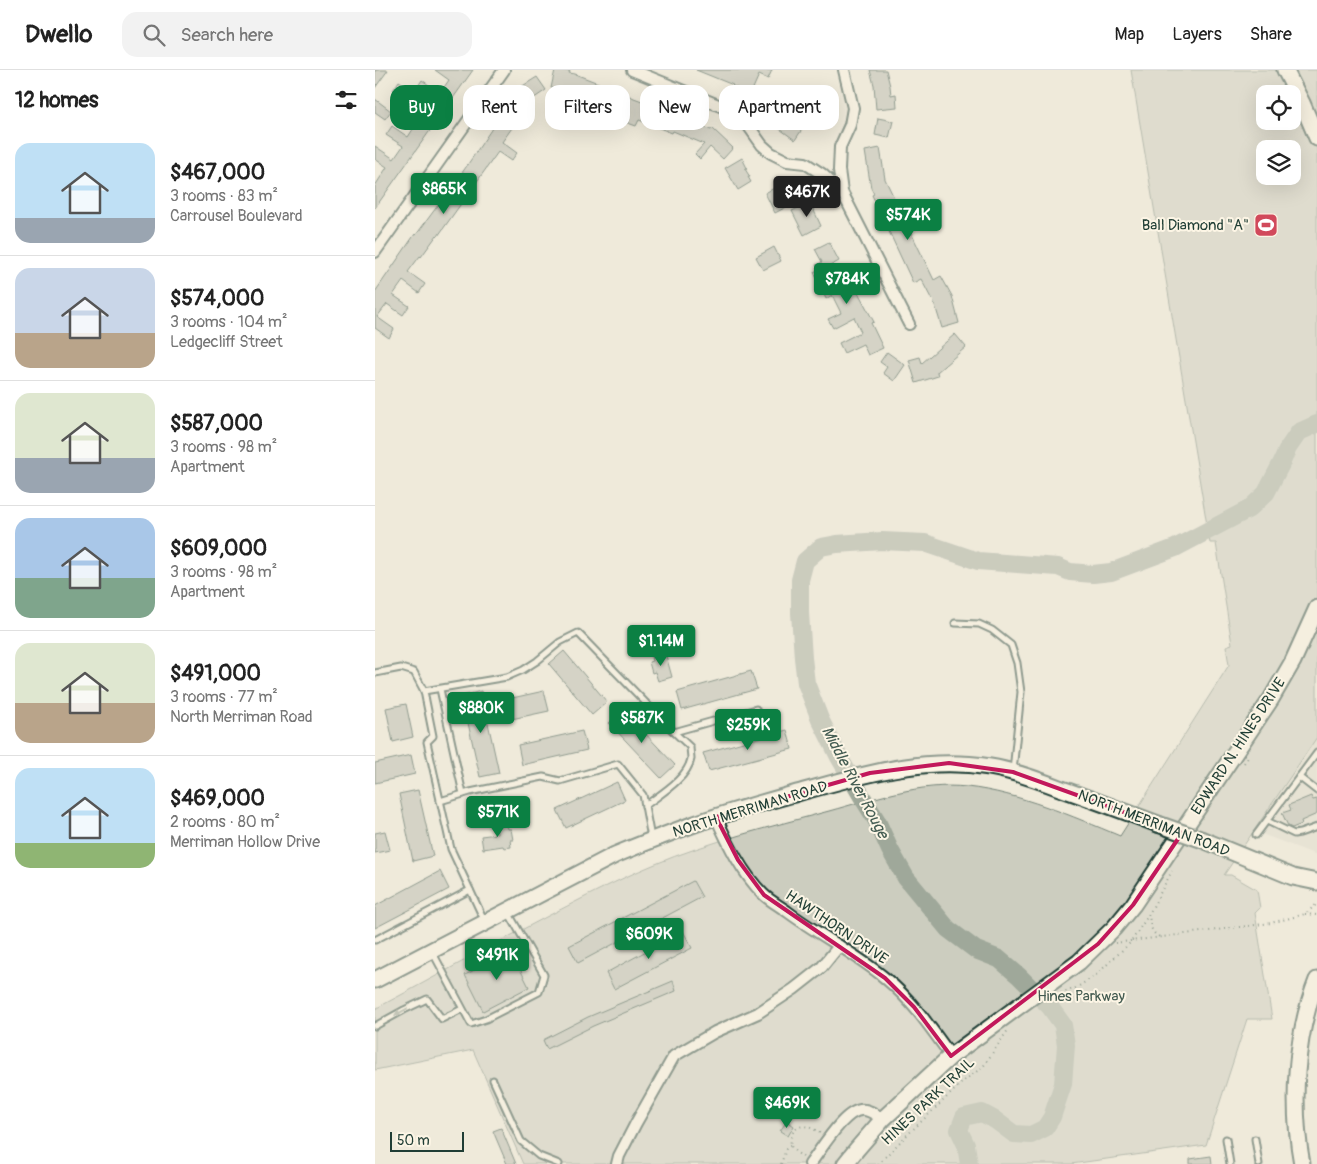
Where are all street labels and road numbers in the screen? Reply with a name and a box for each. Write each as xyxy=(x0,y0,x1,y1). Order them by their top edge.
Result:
street label: EDWARD N. HINES DRIVE xyxy=(1187,674,1290,818)
street label: NORTH MERRIMAN ROAD xyxy=(670,777,830,842)
street label: NORTH MERRIMAN ROAD xyxy=(1075,786,1232,861)
street label: HAWTHORN DRIVE xyxy=(782,886,892,969)
street label: HINES PARK TRAIL xyxy=(878,1053,979,1149)

